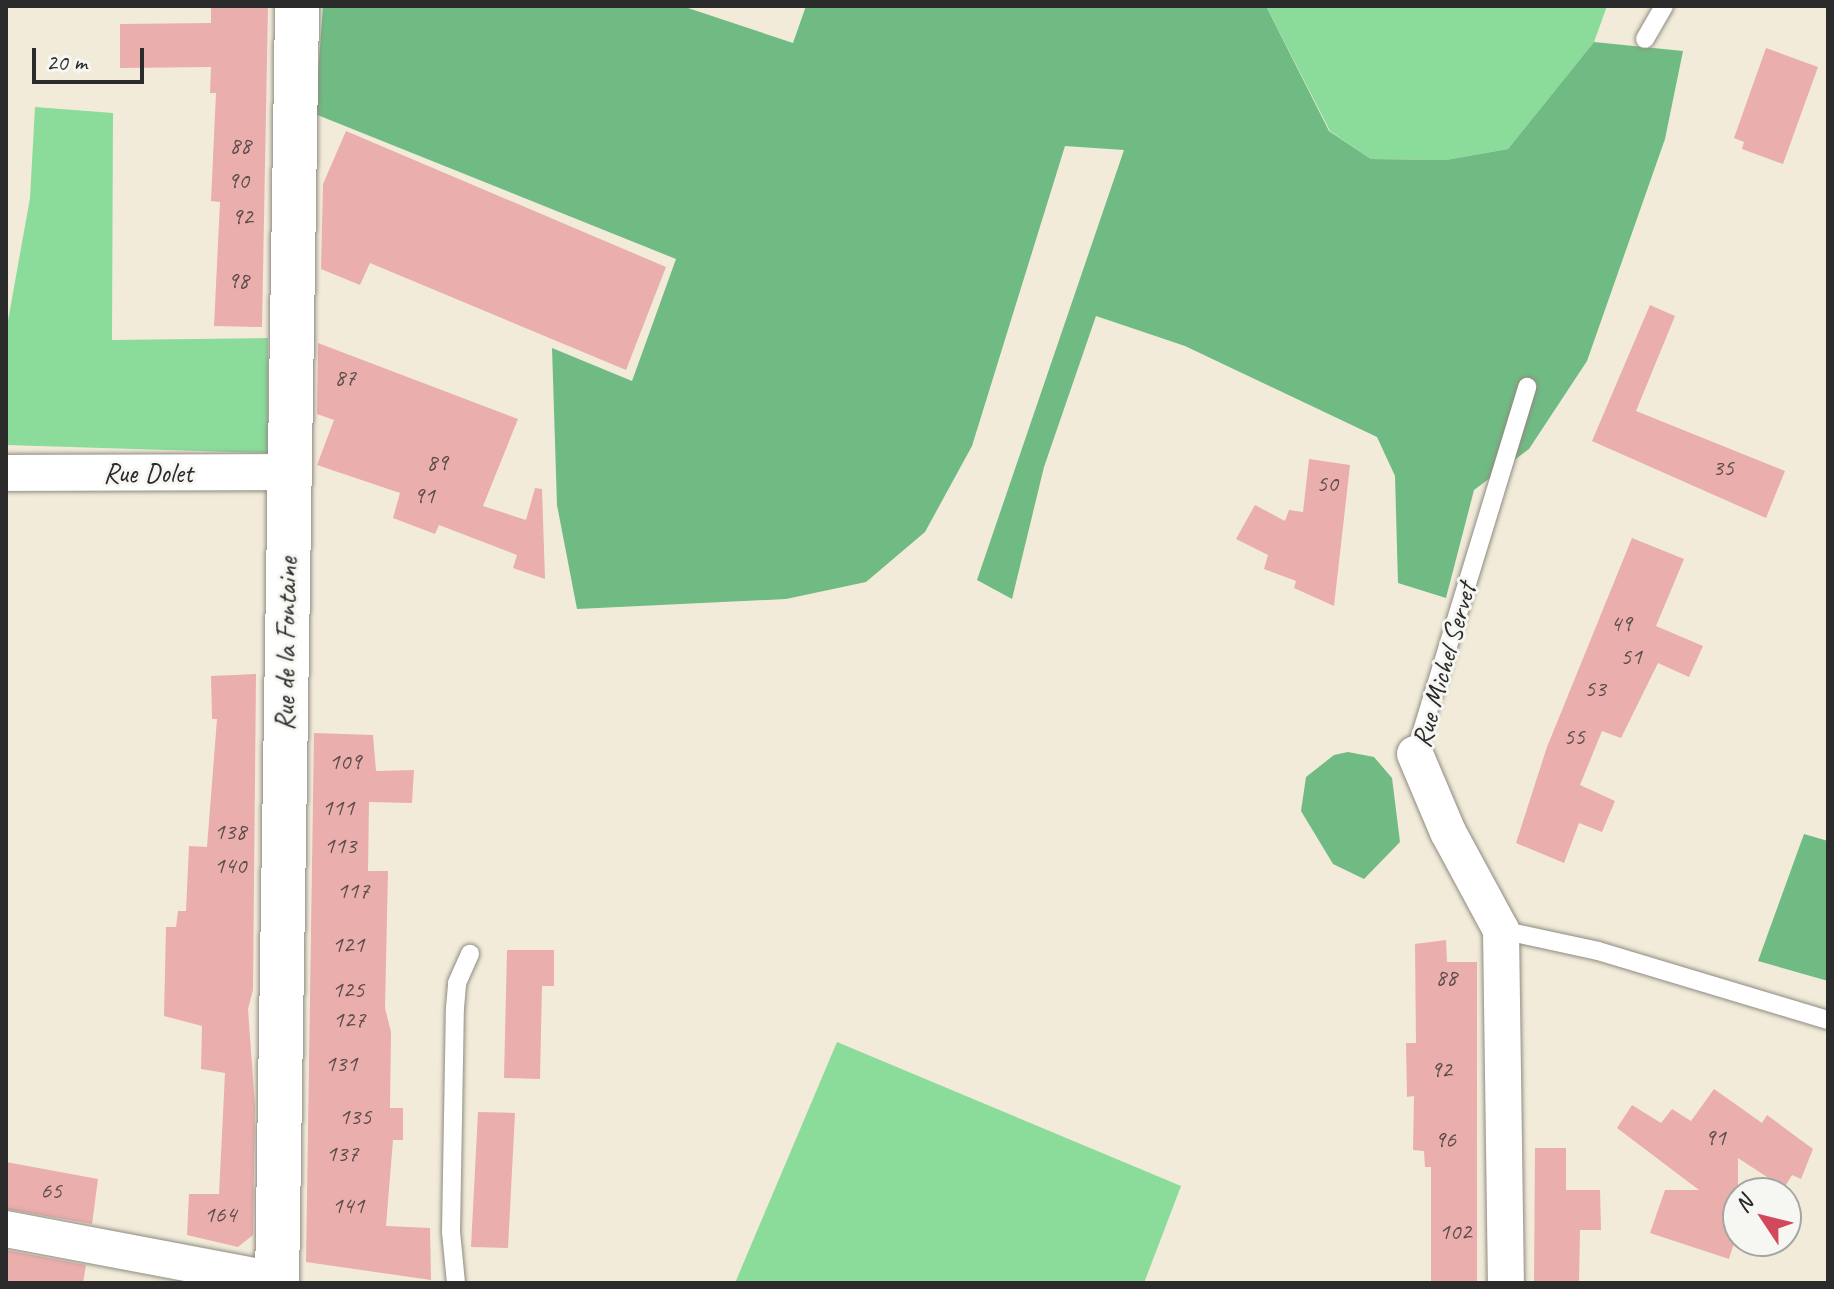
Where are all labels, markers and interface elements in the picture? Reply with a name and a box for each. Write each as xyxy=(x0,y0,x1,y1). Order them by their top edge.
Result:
scale bar xyxy=(36,32,148,82)
text: 20 m xyxy=(46,47,87,77)
house number: 88 xyxy=(229,132,251,160)
house number: 90 xyxy=(227,167,249,195)
house number: 92 xyxy=(231,203,253,231)
house number: 98 xyxy=(227,267,249,295)
house number: 87 xyxy=(334,364,356,392)
house number: 89 xyxy=(426,449,448,477)
house number: 35 xyxy=(1712,454,1734,482)
street label: Rue Dolet xyxy=(103,456,193,490)
house number: 50 xyxy=(1316,470,1338,498)
house number: 91 xyxy=(413,482,435,510)
street label: Rue de la Fontaine xyxy=(268,557,304,731)
street label: Rue Michel Servet xyxy=(1405,579,1483,751)
house number: 49 xyxy=(1610,610,1632,638)
house number: 51 xyxy=(1620,643,1642,671)
house number: 53 xyxy=(1584,675,1606,703)
house number: 55 xyxy=(1563,723,1585,751)
house number: 109 xyxy=(329,748,361,776)
house number: 111 xyxy=(322,794,354,822)
house number: 138 xyxy=(214,818,246,846)
house number: 113 xyxy=(324,832,356,860)
house number: 140 xyxy=(214,852,246,880)
house number: 117 xyxy=(337,877,369,905)
house number: 121 xyxy=(332,931,364,959)
house number: 88 xyxy=(1435,964,1457,992)
house number: 125 xyxy=(332,976,364,1004)
house number: 127 xyxy=(333,1006,365,1034)
house number: 131 xyxy=(325,1050,357,1078)
house number: 92 xyxy=(1430,1056,1452,1084)
house number: 135 xyxy=(339,1103,371,1131)
house number: 91 xyxy=(1704,1124,1726,1152)
house number: 96 xyxy=(1434,1126,1456,1154)
house number: 137 xyxy=(326,1140,358,1168)
house number: 65 xyxy=(40,1177,62,1205)
north arrow xyxy=(1722,1177,1802,1257)
text: N xyxy=(1729,1191,1759,1218)
house number: 141 xyxy=(332,1192,364,1220)
house number: 164 xyxy=(204,1201,236,1229)
house number: 102 xyxy=(1439,1218,1471,1246)

